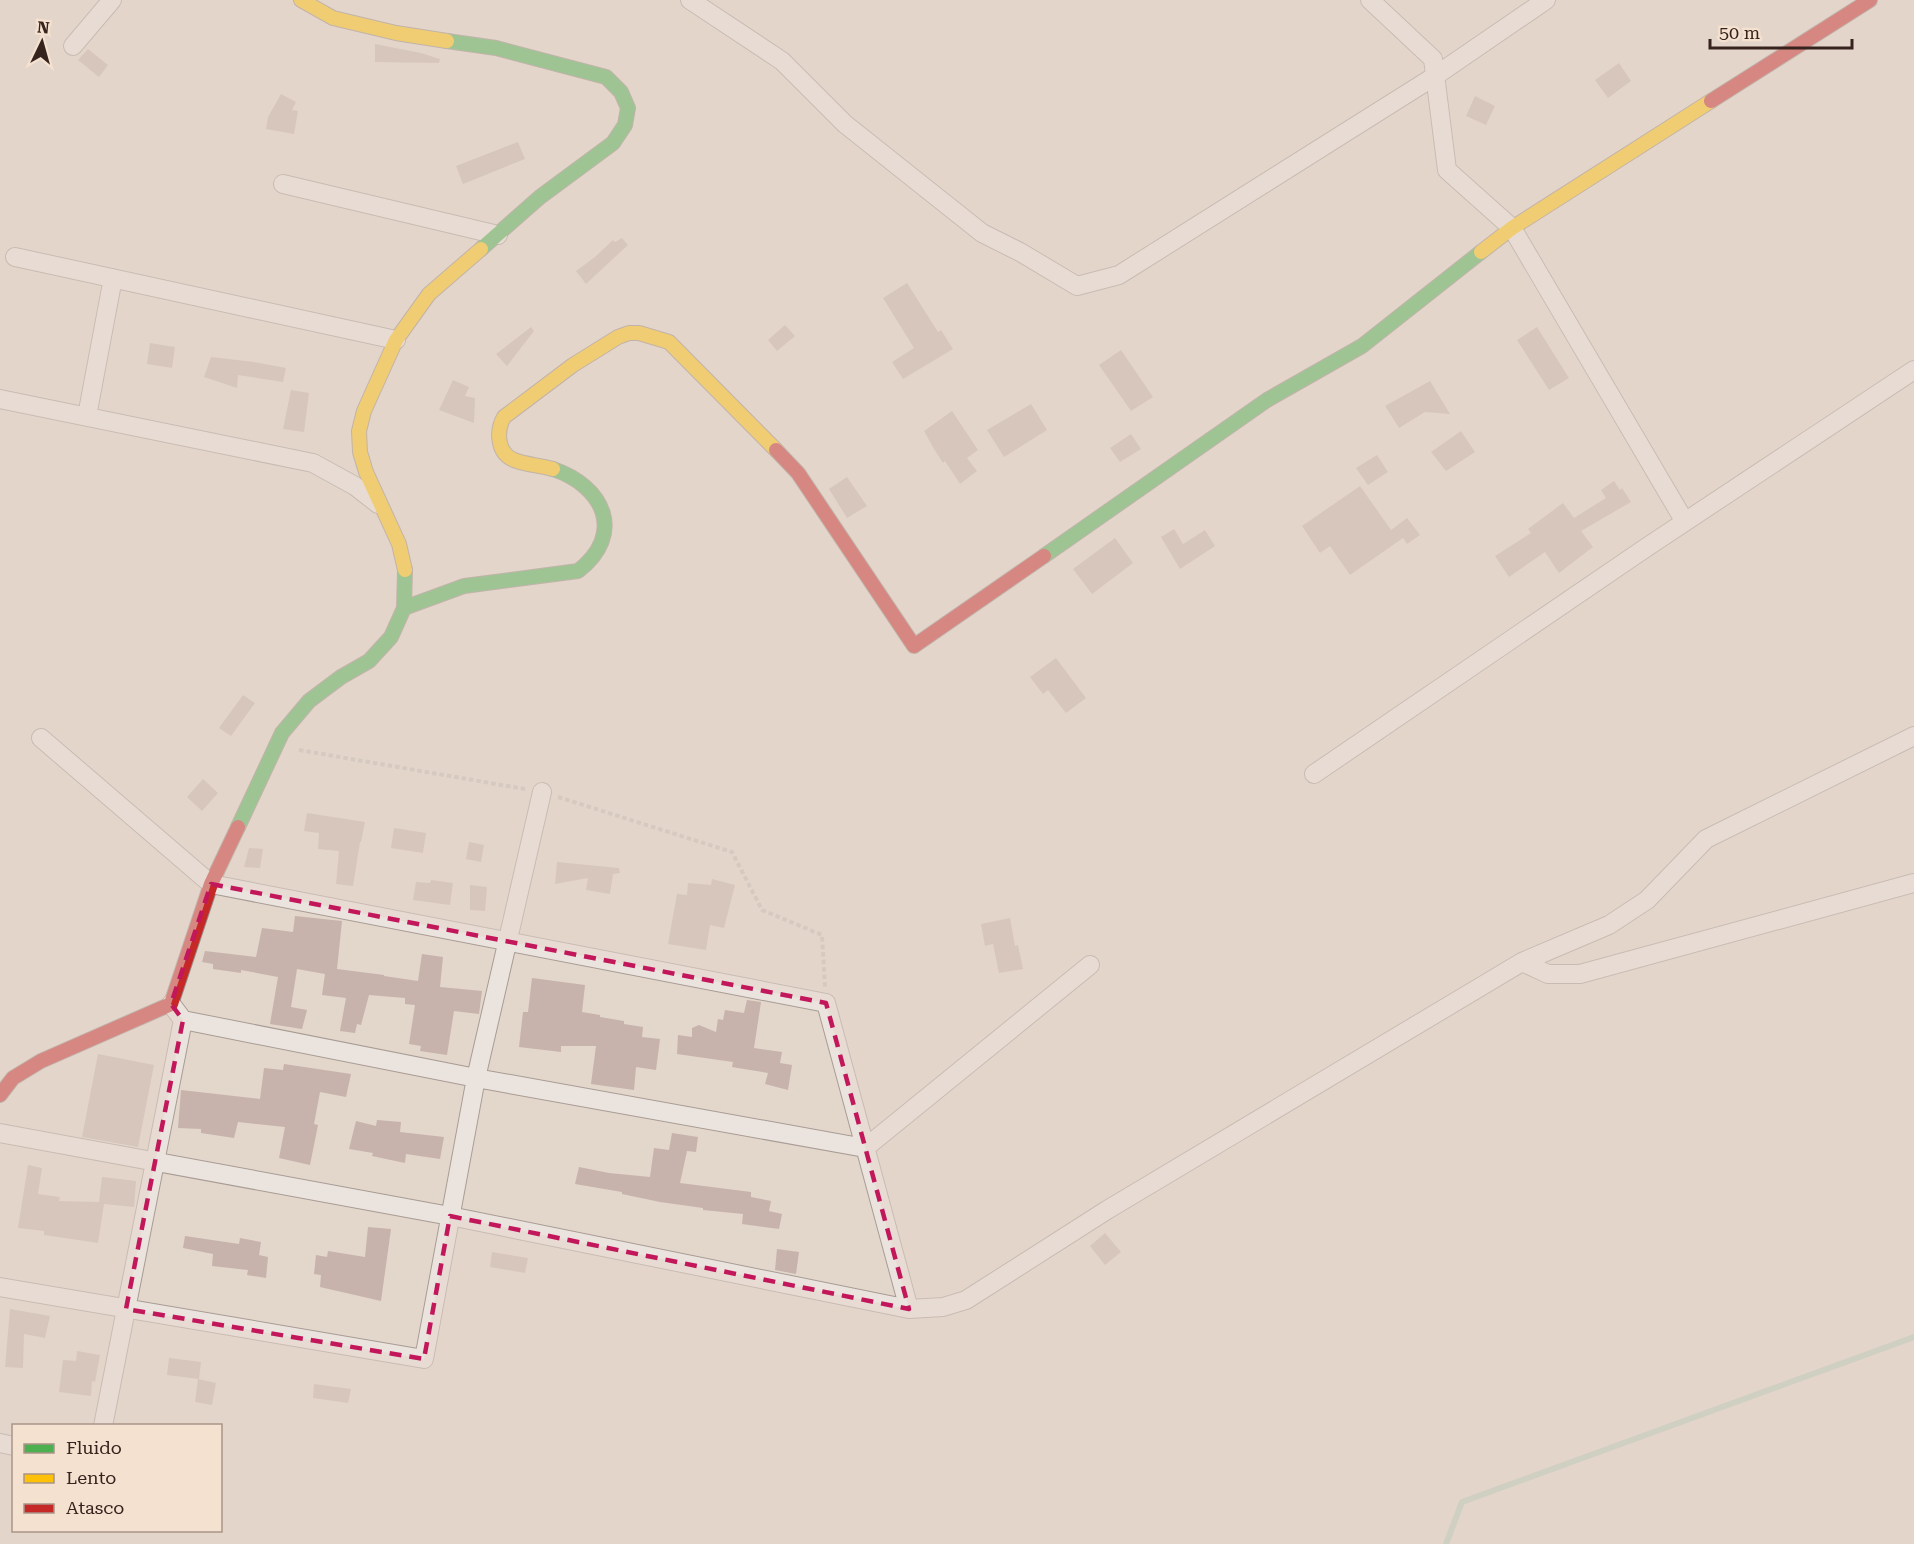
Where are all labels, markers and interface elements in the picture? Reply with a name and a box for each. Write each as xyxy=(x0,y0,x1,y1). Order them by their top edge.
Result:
north arrow xyxy=(12,12,72,72)
scale bar xyxy=(1710,12,1852,50)
text: N xyxy=(36,18,50,38)
text: 50 m xyxy=(1719,22,1760,43)
legend xyxy=(12,1424,222,1532)
text: Fluido xyxy=(66,1437,122,1458)
text: Lento xyxy=(66,1467,116,1488)
text: Atasco xyxy=(66,1497,124,1518)

